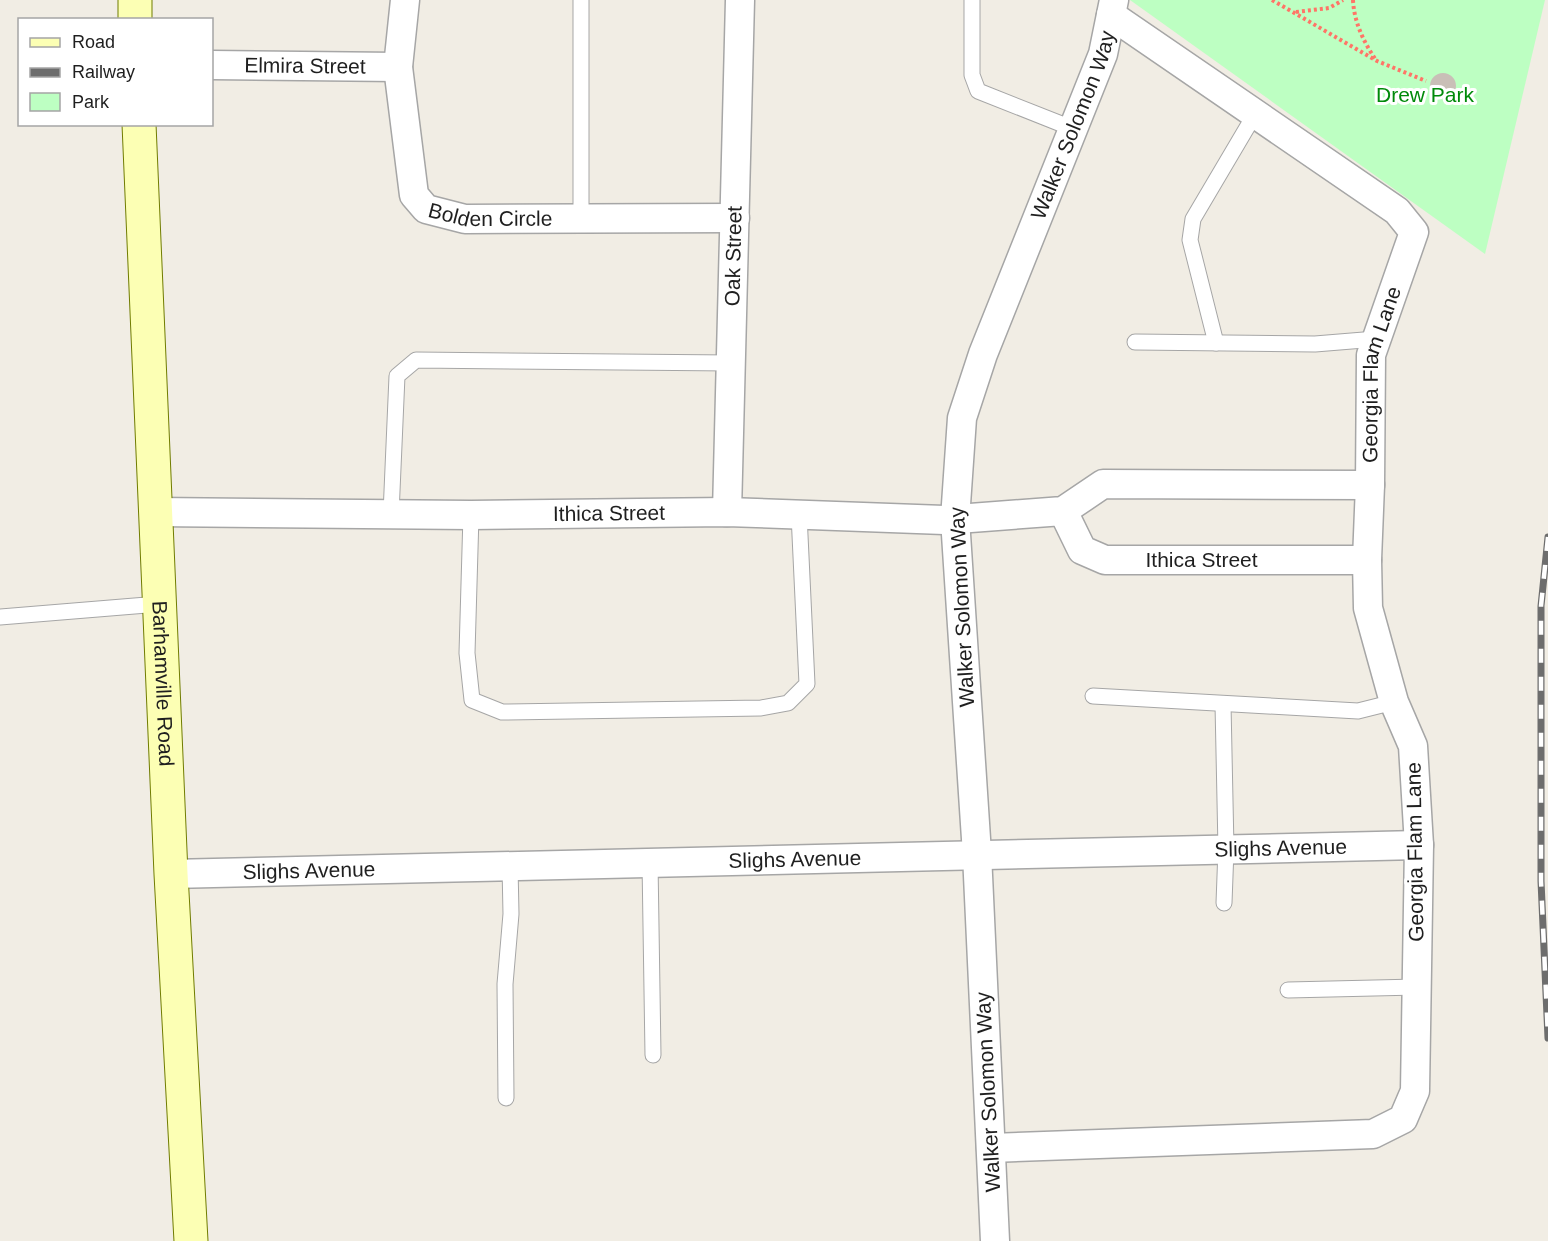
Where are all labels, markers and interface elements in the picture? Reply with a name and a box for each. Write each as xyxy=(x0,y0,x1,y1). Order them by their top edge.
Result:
legend xyxy=(18,18,213,126)
street label: Walker Solomon Way xyxy=(1026,28,1119,222)
text: Road xyxy=(72,32,115,52)
street label: Elmira Street xyxy=(244,53,366,78)
text: Railway xyxy=(72,62,135,82)
park label: Drew Park xyxy=(1376,83,1475,106)
text: Park xyxy=(72,92,110,112)
street label: Bolden Circle xyxy=(426,198,552,231)
street label: Oak Street xyxy=(720,205,746,307)
street label: Georgia Flam Lane xyxy=(1358,283,1405,463)
street label: Ithica Street xyxy=(553,501,665,525)
street label: Walker Solomon Way xyxy=(945,506,978,708)
street label: Ithica Street xyxy=(1145,548,1258,571)
street label: Barhamville Road xyxy=(148,600,178,767)
street label: Georgia Flam Lane xyxy=(1401,762,1428,942)
street label: Slighs Avenue xyxy=(1214,835,1347,861)
street label: Slighs Avenue xyxy=(728,846,861,872)
street label: Slighs Avenue xyxy=(242,857,376,883)
street label: Walker Solomon Way xyxy=(971,991,1004,1193)

